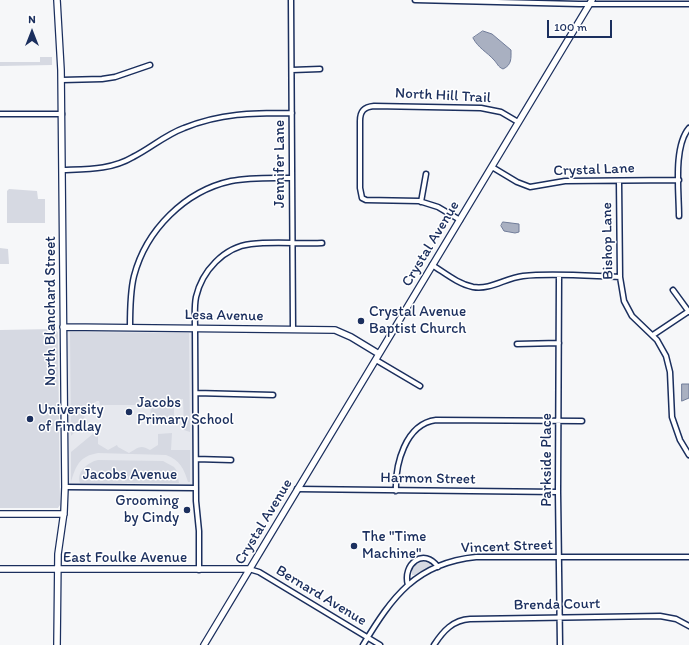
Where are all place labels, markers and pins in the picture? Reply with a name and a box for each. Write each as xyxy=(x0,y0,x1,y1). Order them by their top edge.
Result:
place label: Crystal Avenue Baptist Church xyxy=(369,303,466,338)
marker: Crystal Avenue Baptist Church xyxy=(356,316,366,326)
place label: Jacobs Primary School xyxy=(137,394,234,429)
place label: University of Findlay xyxy=(38,401,103,436)
marker: Jacobs Primary School xyxy=(124,407,134,417)
marker: University of Findlay xyxy=(25,414,35,424)
place label: Grooming by Cindy xyxy=(115,492,179,527)
marker: Grooming by Cindy xyxy=(182,505,192,515)
place label: The "Time Machine" xyxy=(362,528,426,563)
marker: The "Time Machine" xyxy=(349,541,359,551)

